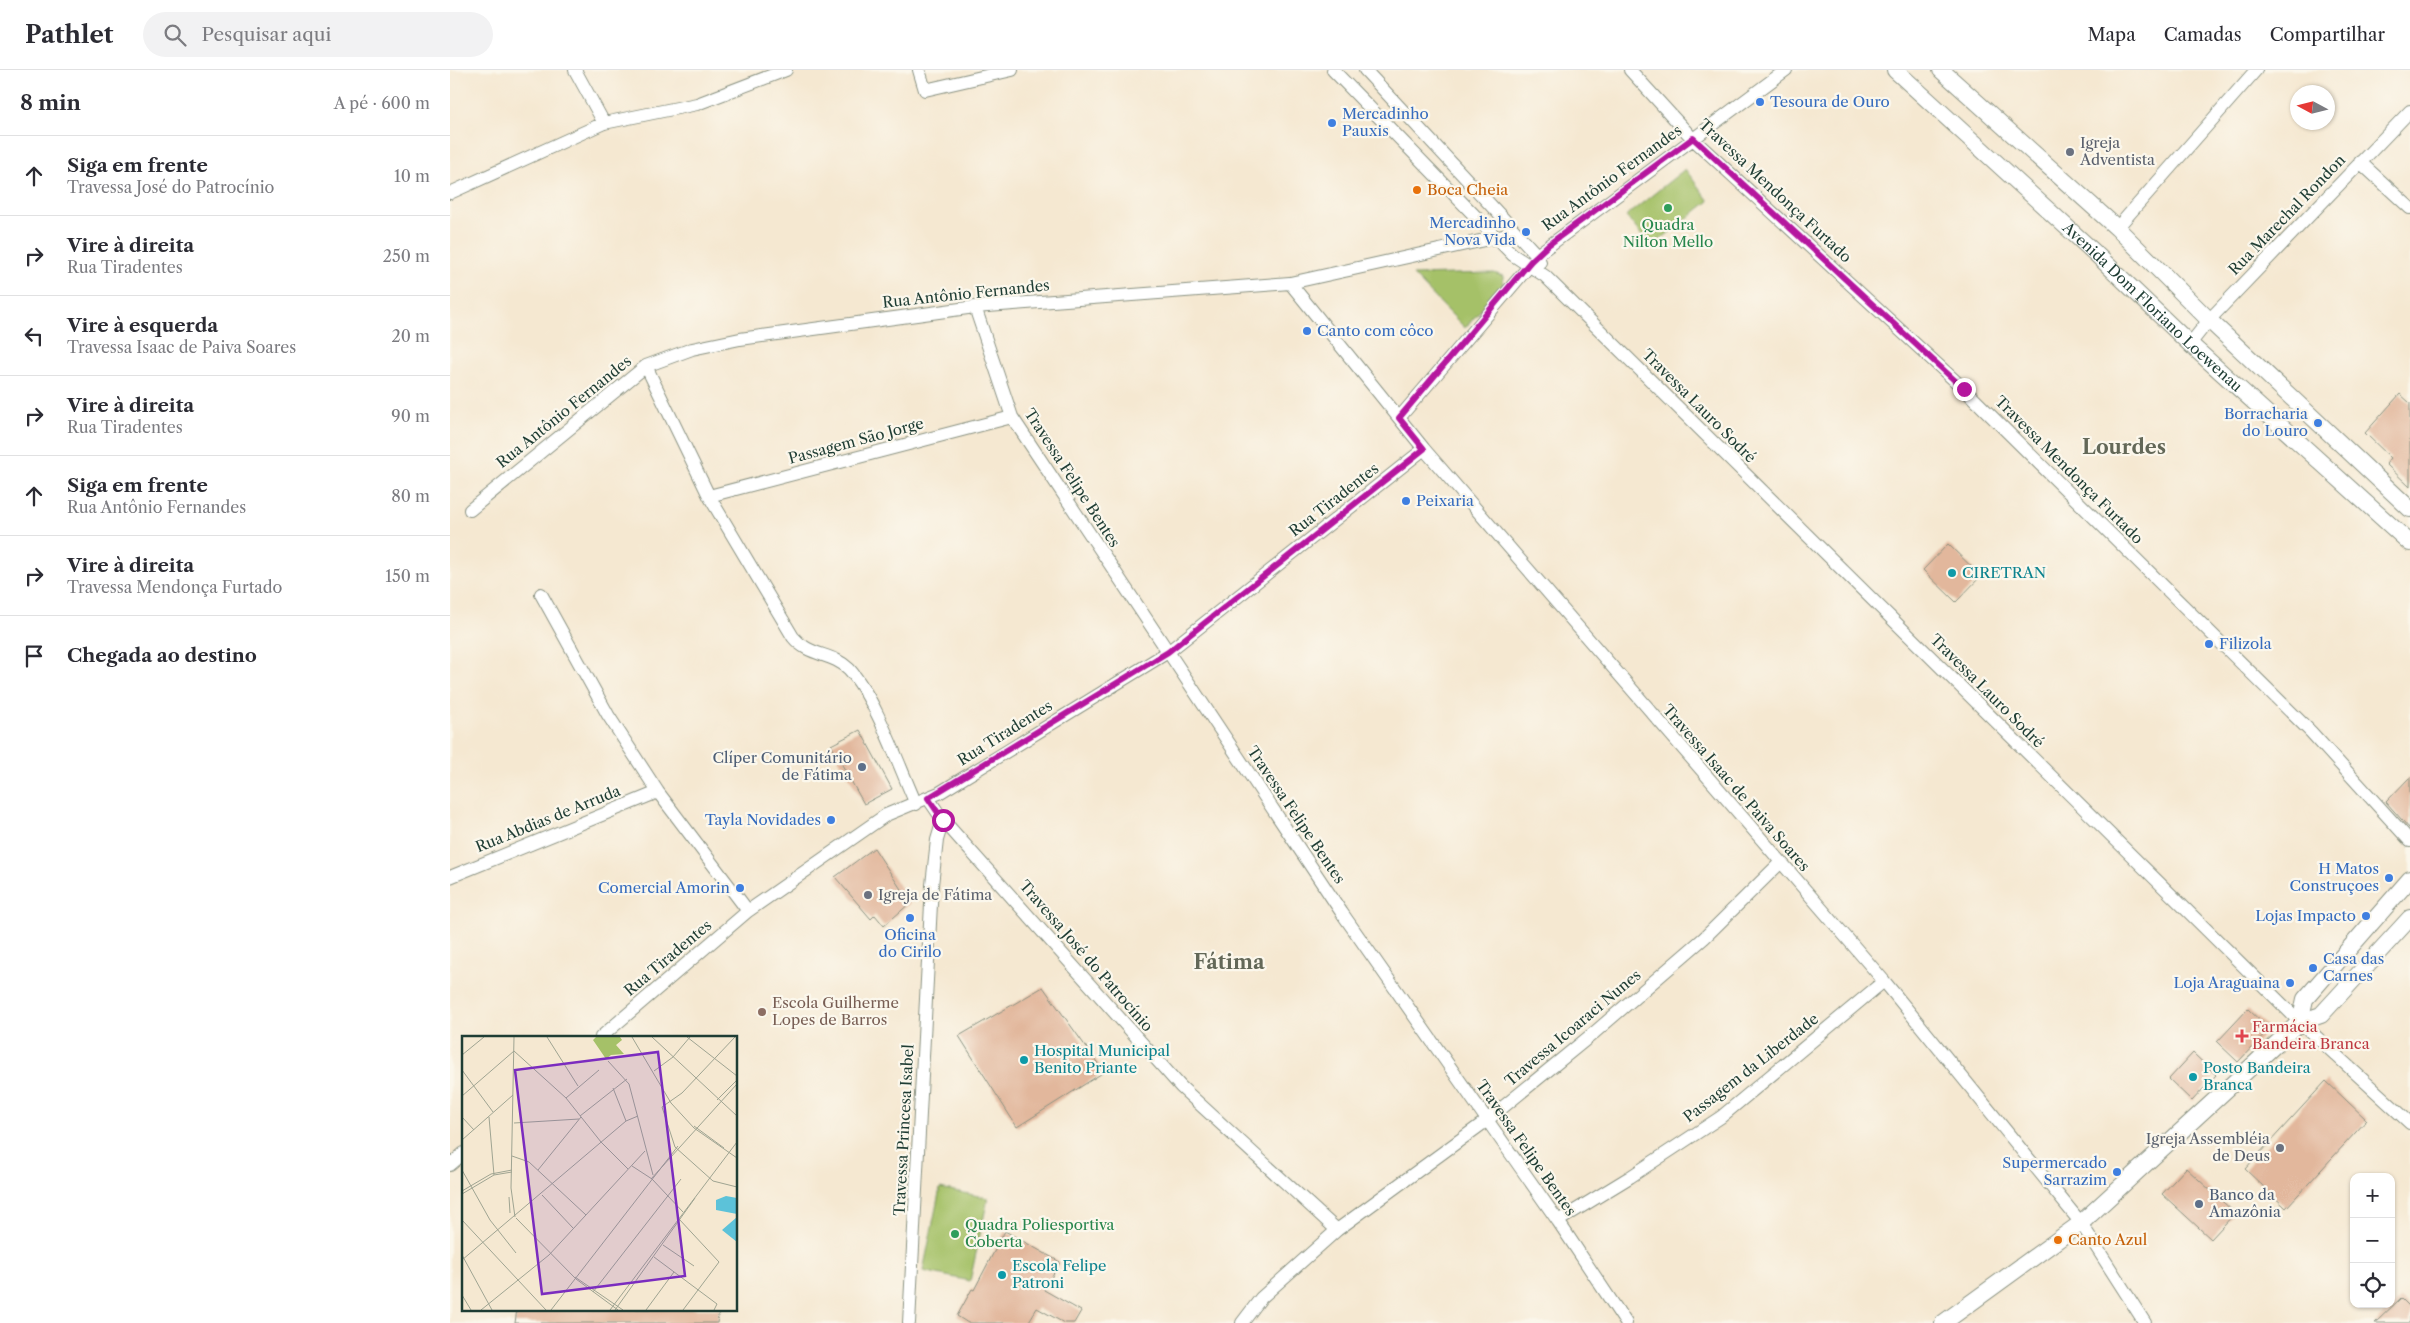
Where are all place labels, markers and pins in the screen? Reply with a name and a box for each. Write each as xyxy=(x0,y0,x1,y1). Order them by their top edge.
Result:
place label: Tesoura de Ouro xyxy=(1770,92,1890,111)
marker: Tesoura de Ouro xyxy=(1754,96,1766,108)
place label: Mercadinho Pauxis xyxy=(1342,104,1429,140)
marker: Mercadinho Pauxis xyxy=(1326,117,1338,129)
place label: Igreja Adventista xyxy=(2079,133,2155,169)
marker: Igreja Adventista xyxy=(2064,146,2076,158)
place label: Boca Cheia xyxy=(1427,180,1508,199)
marker: Boca Cheia xyxy=(1411,184,1423,196)
marker: Quadra Nilton Mello xyxy=(1662,202,1674,214)
place label: Mercadinho Nova Vida xyxy=(1429,213,1516,249)
place label: Quadra Nilton Mello xyxy=(1623,215,1713,251)
marker: Mercadinho Nova Vida xyxy=(1520,226,1532,238)
place label: Canto com côco xyxy=(1317,321,1434,340)
marker: Canto com côco xyxy=(1301,325,1313,337)
place label: Borracharia do Louro xyxy=(2224,404,2308,440)
marker: Borracharia do Louro xyxy=(2312,417,2324,429)
place label: Peixaria xyxy=(1416,491,1474,510)
marker: Peixaria xyxy=(1400,495,1412,507)
place label: CIRETRAN xyxy=(1962,563,2046,582)
marker: CIRETRAN xyxy=(1946,567,1958,579)
place label: Filizola xyxy=(2219,634,2272,653)
marker: Filizola xyxy=(2203,638,2215,650)
place label: Clíper Comunitário de Fátima xyxy=(713,748,852,784)
marker: Clíper Comunitário de Fátima xyxy=(856,761,868,773)
place label: Tayla Novidades xyxy=(705,810,821,829)
marker: Tayla Novidades xyxy=(825,814,837,826)
place label: H Matos Construçoes xyxy=(2289,859,2379,895)
marker: H Matos Construçoes xyxy=(2383,872,2395,884)
place label: Comercial Amorin xyxy=(598,878,731,897)
marker: Comercial Amorin xyxy=(734,882,746,894)
place label: Igreja de Fátima xyxy=(878,885,992,904)
marker: Igreja de Fátima xyxy=(862,889,874,901)
place label: Lojas Impacto xyxy=(2255,906,2356,925)
marker: Lojas Impacto xyxy=(2360,910,2372,922)
marker: Oficina do Cirilo xyxy=(904,912,916,924)
place label: Oficina do Cirilo xyxy=(879,925,942,961)
place label: Casa das Carnes xyxy=(2323,949,2384,985)
marker: Casa das Carnes xyxy=(2307,962,2319,974)
place label: Loja Araguaina xyxy=(2173,973,2280,992)
marker: Loja Araguaina xyxy=(2284,977,2296,989)
place label: Escola Guilherme Lopes de Barros xyxy=(772,993,899,1029)
marker: Escola Guilherme Lopes de Barros xyxy=(756,1006,768,1018)
place label: Farmácia Bandeira Branca xyxy=(2252,1017,2370,1053)
marker: Farmácia Bandeira Branca xyxy=(2236,1030,2248,1042)
place label: Hospital Municipal Benito Priante xyxy=(1034,1041,1170,1077)
marker: Hospital Municipal Benito Priante xyxy=(1018,1054,1030,1066)
place label: Posto Bandeira Branca xyxy=(2203,1058,2311,1094)
marker: Posto Bandeira Branca xyxy=(2187,1071,2199,1083)
place label: Igreja Assembléia de Deus xyxy=(2146,1129,2270,1165)
marker: Igreja Assembléia de Deus xyxy=(2274,1142,2286,1154)
place label: Supermercado Sarrazim xyxy=(2002,1153,2107,1189)
marker: Supermercado Sarrazim xyxy=(2111,1166,2123,1178)
place label: Banco da Amazônia xyxy=(2208,1185,2281,1221)
marker: Banco da Amazônia xyxy=(2193,1198,2205,1210)
place label: Quadra Poliesportiva Coberta xyxy=(965,1215,1115,1251)
marker: Quadra Poliesportiva Coberta xyxy=(949,1228,961,1240)
place label: Canto Azul xyxy=(2068,1230,2148,1249)
marker: Canto Azul xyxy=(2052,1234,2064,1246)
place label: Escola Felipe Patroni xyxy=(1012,1256,1106,1292)
marker: Escola Felipe Patroni xyxy=(996,1269,1008,1281)

